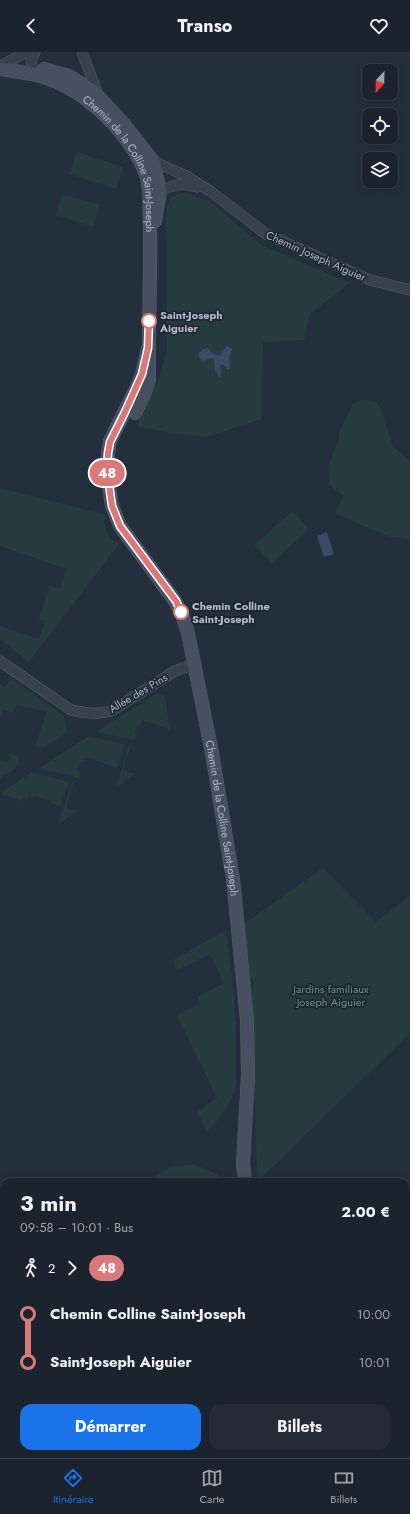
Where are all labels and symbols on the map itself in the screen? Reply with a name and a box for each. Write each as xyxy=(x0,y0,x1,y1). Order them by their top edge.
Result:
north arrow xyxy=(362,64,398,100)
street label: Chemin de la Colline Saint-Joseph xyxy=(79,91,158,232)
street label: Chemin Joseph Aiguier xyxy=(263,227,369,285)
place label: Saint-Joseph Aiguier xyxy=(159,307,223,336)
marker: Saint-Joseph Aiguier xyxy=(141,313,157,329)
line badge: 48 xyxy=(89,460,125,486)
place label: Chemin Colline Saint-Joseph xyxy=(192,598,270,627)
marker: Chemin Colline Saint-Joseph xyxy=(173,604,189,620)
street label: Allée des Pins xyxy=(106,669,171,717)
street label: Chemin de la Colline Saint-Joseph xyxy=(202,739,243,897)
park label: Jardins familiaux Joseph Aiguier xyxy=(291,981,369,1010)

